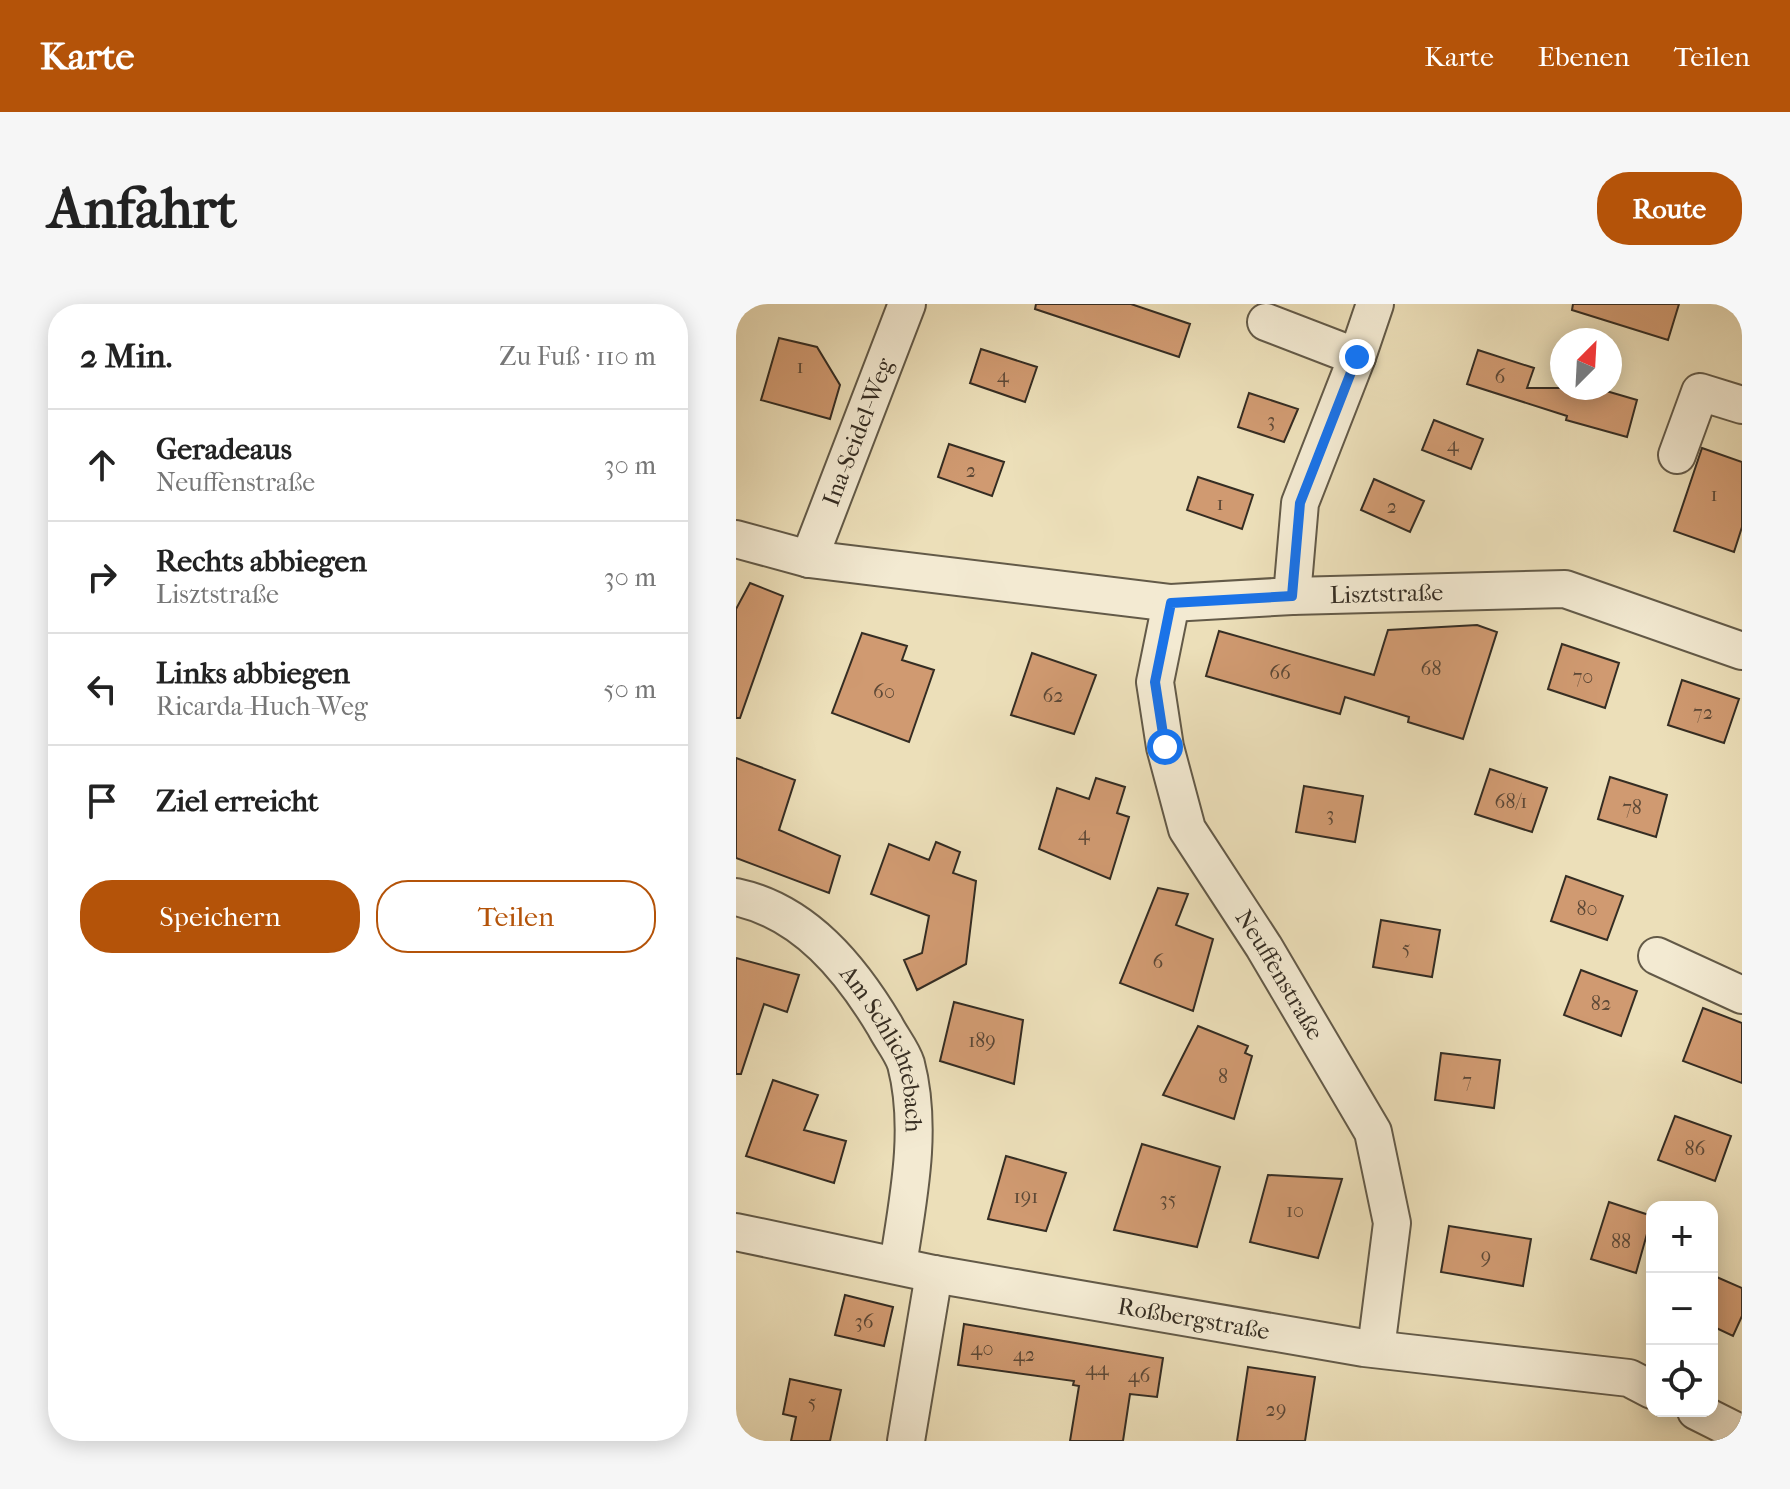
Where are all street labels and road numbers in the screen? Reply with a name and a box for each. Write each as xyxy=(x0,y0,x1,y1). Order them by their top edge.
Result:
street label: Ina-Seidel-Weg xyxy=(817,353,899,510)
street label: Lisztstraße xyxy=(1329,578,1444,609)
street label: Neuffenstraße xyxy=(1230,904,1330,1045)
street label: Am Schlichtebach xyxy=(833,959,928,1133)
street label: Roßbergstraße xyxy=(1116,1292,1272,1346)

